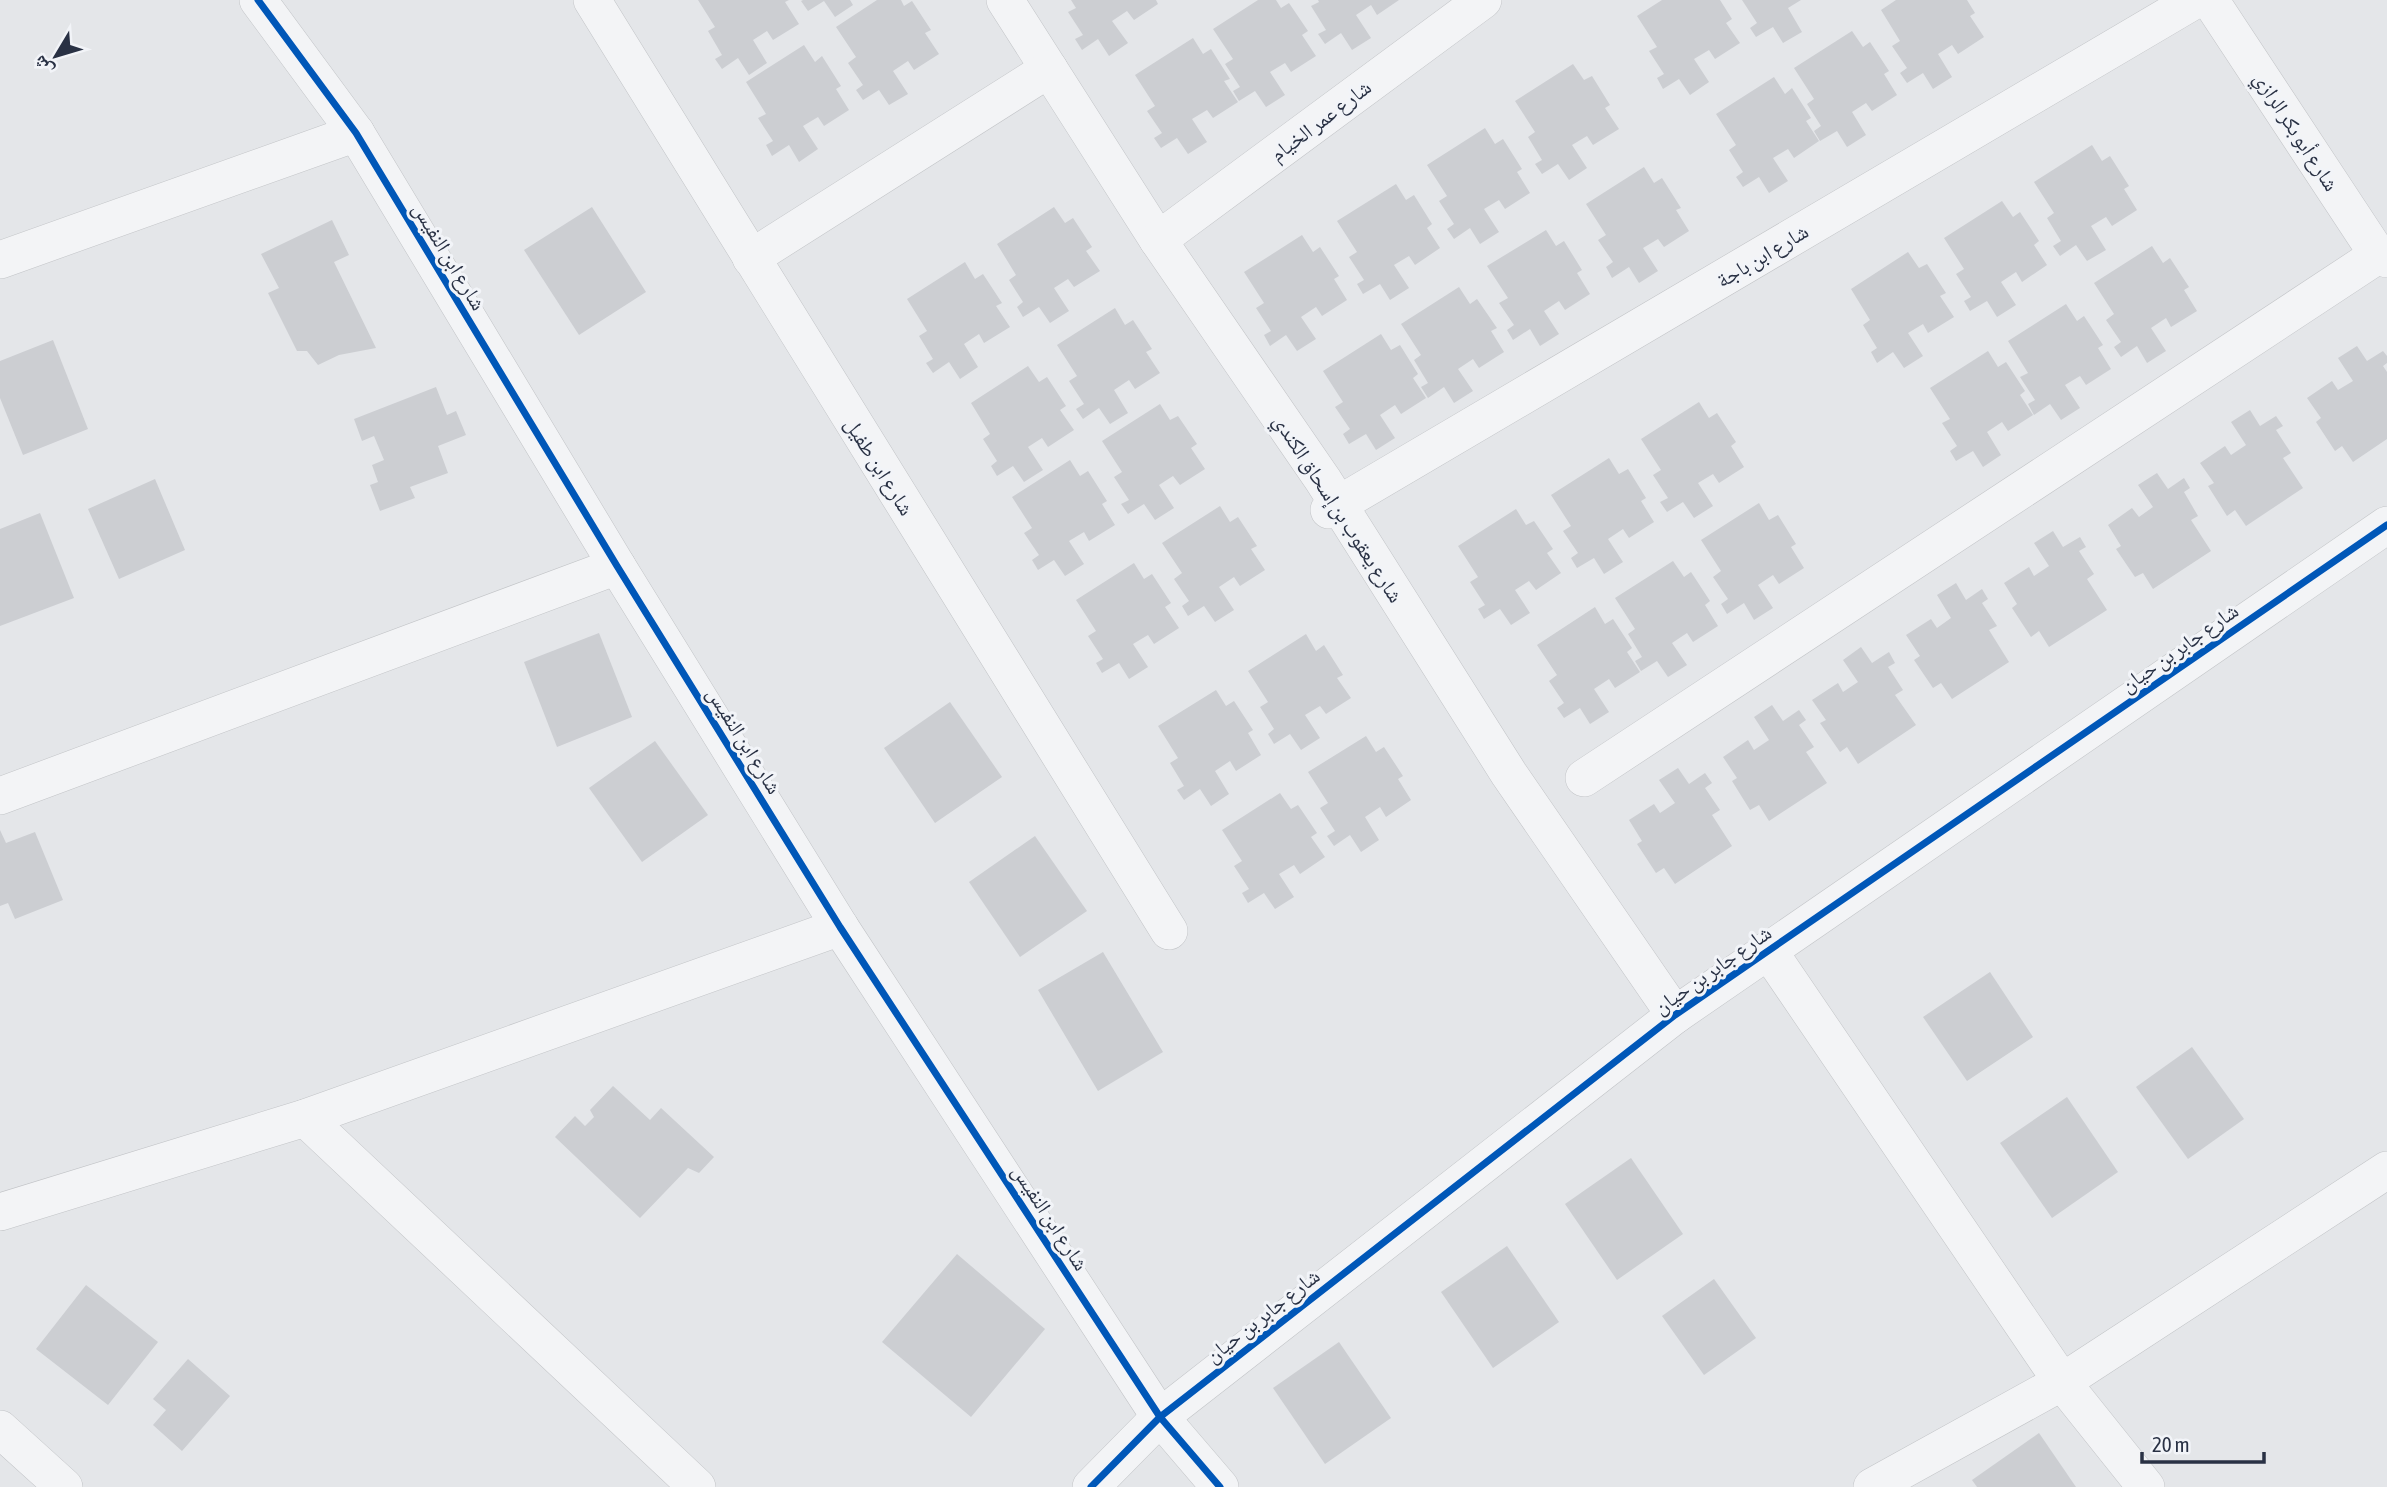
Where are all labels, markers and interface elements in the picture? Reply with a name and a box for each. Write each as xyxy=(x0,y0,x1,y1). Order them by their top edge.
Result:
north arrow xyxy=(21,21,91,91)
text: ش xyxy=(28,51,58,81)
street label: شارع أبو بكر الرازي xyxy=(2245,67,2344,198)
street label: شارع عمر الخيام xyxy=(1265,74,1377,168)
street label: شارع ابن النفيس xyxy=(407,198,492,315)
street label: شارع ابن باجة xyxy=(1712,218,1813,293)
street label: شارع يعقوب بن إسحاق الكندي xyxy=(1265,409,1409,609)
street label: شارع ابن طفيل xyxy=(839,413,920,520)
street label: شارع جابر بن حيان xyxy=(2116,598,2244,698)
street label: شارع ابن النفيس xyxy=(701,682,787,799)
street label: شارع جابر بن حيان xyxy=(1649,920,1777,1020)
street label: شارع ابن النفيس xyxy=(1006,1160,1094,1276)
street label: شارع جابر بن حيان xyxy=(1200,1263,1325,1369)
scale bar xyxy=(2142,1420,2264,1464)
text: 20 m xyxy=(2152,1432,2190,1456)

